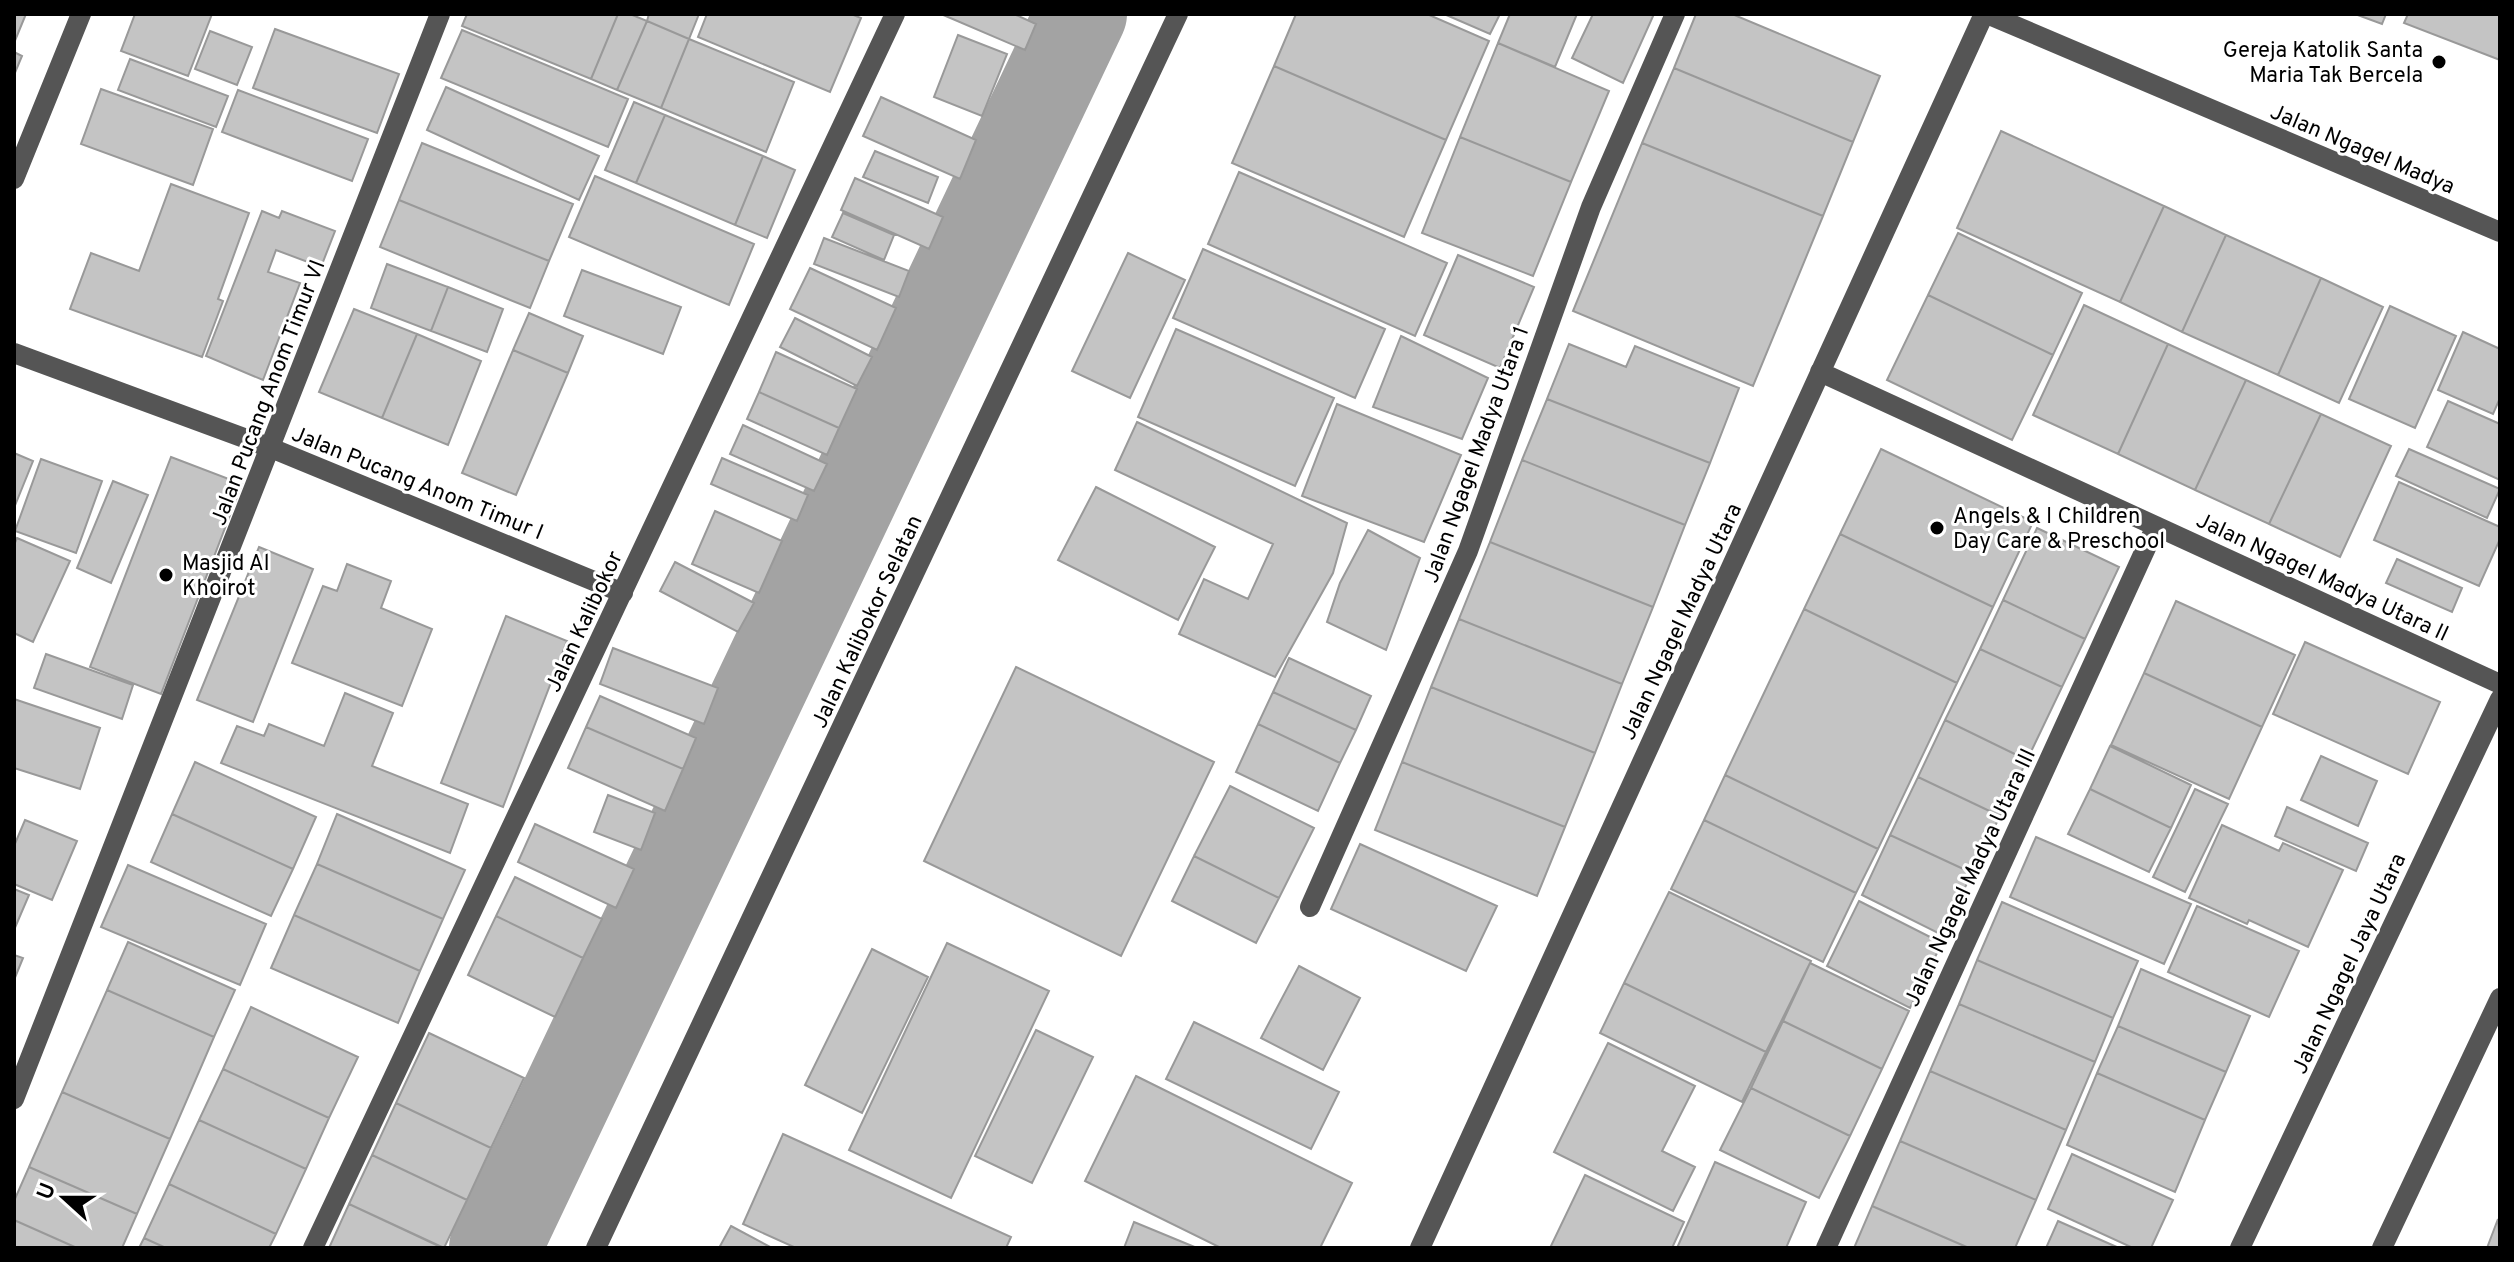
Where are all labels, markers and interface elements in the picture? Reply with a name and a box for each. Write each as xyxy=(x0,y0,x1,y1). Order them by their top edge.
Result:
place label: Gereja Katolik Santa Maria Tak Bercela xyxy=(2223,38,2423,90)
marker: Gereja Katolik Santa Maria Tak Bercela xyxy=(2430,53,2448,71)
street label: Jalan Ngagel Madya xyxy=(2266,99,2458,201)
street label: Jalan Pucang Anom Timur VI xyxy=(206,256,333,530)
street label: Jalan Ngagel Madya Utara 1 xyxy=(1418,323,1536,587)
street label: Jalan Pucang Anom Timur I xyxy=(287,421,547,547)
street label: Jalan Ngagel Madya Utara xyxy=(1616,499,1749,745)
place label: Angels & I Children Day Care & Preschool xyxy=(1953,504,2165,556)
street label: Jalan Ngagel Madya Utara II xyxy=(2191,508,2452,649)
street label: Jalan Kalibokor Selatan xyxy=(807,511,929,733)
marker: Angels & I Children Day Care & Preschool xyxy=(1928,519,1946,537)
street label: Jalan Kalibokor xyxy=(541,547,630,697)
place label: Masjid Al Khoirot xyxy=(182,551,269,603)
marker: Masjid Al Khoirot xyxy=(157,566,175,584)
street label: Jalan Ngagel Madya Utara III xyxy=(1900,745,2043,1011)
street label: Jalan Ngagel Jaya Utara xyxy=(2287,850,2413,1079)
north arrow xyxy=(24,1158,104,1238)
text: U xyxy=(32,1180,63,1204)

